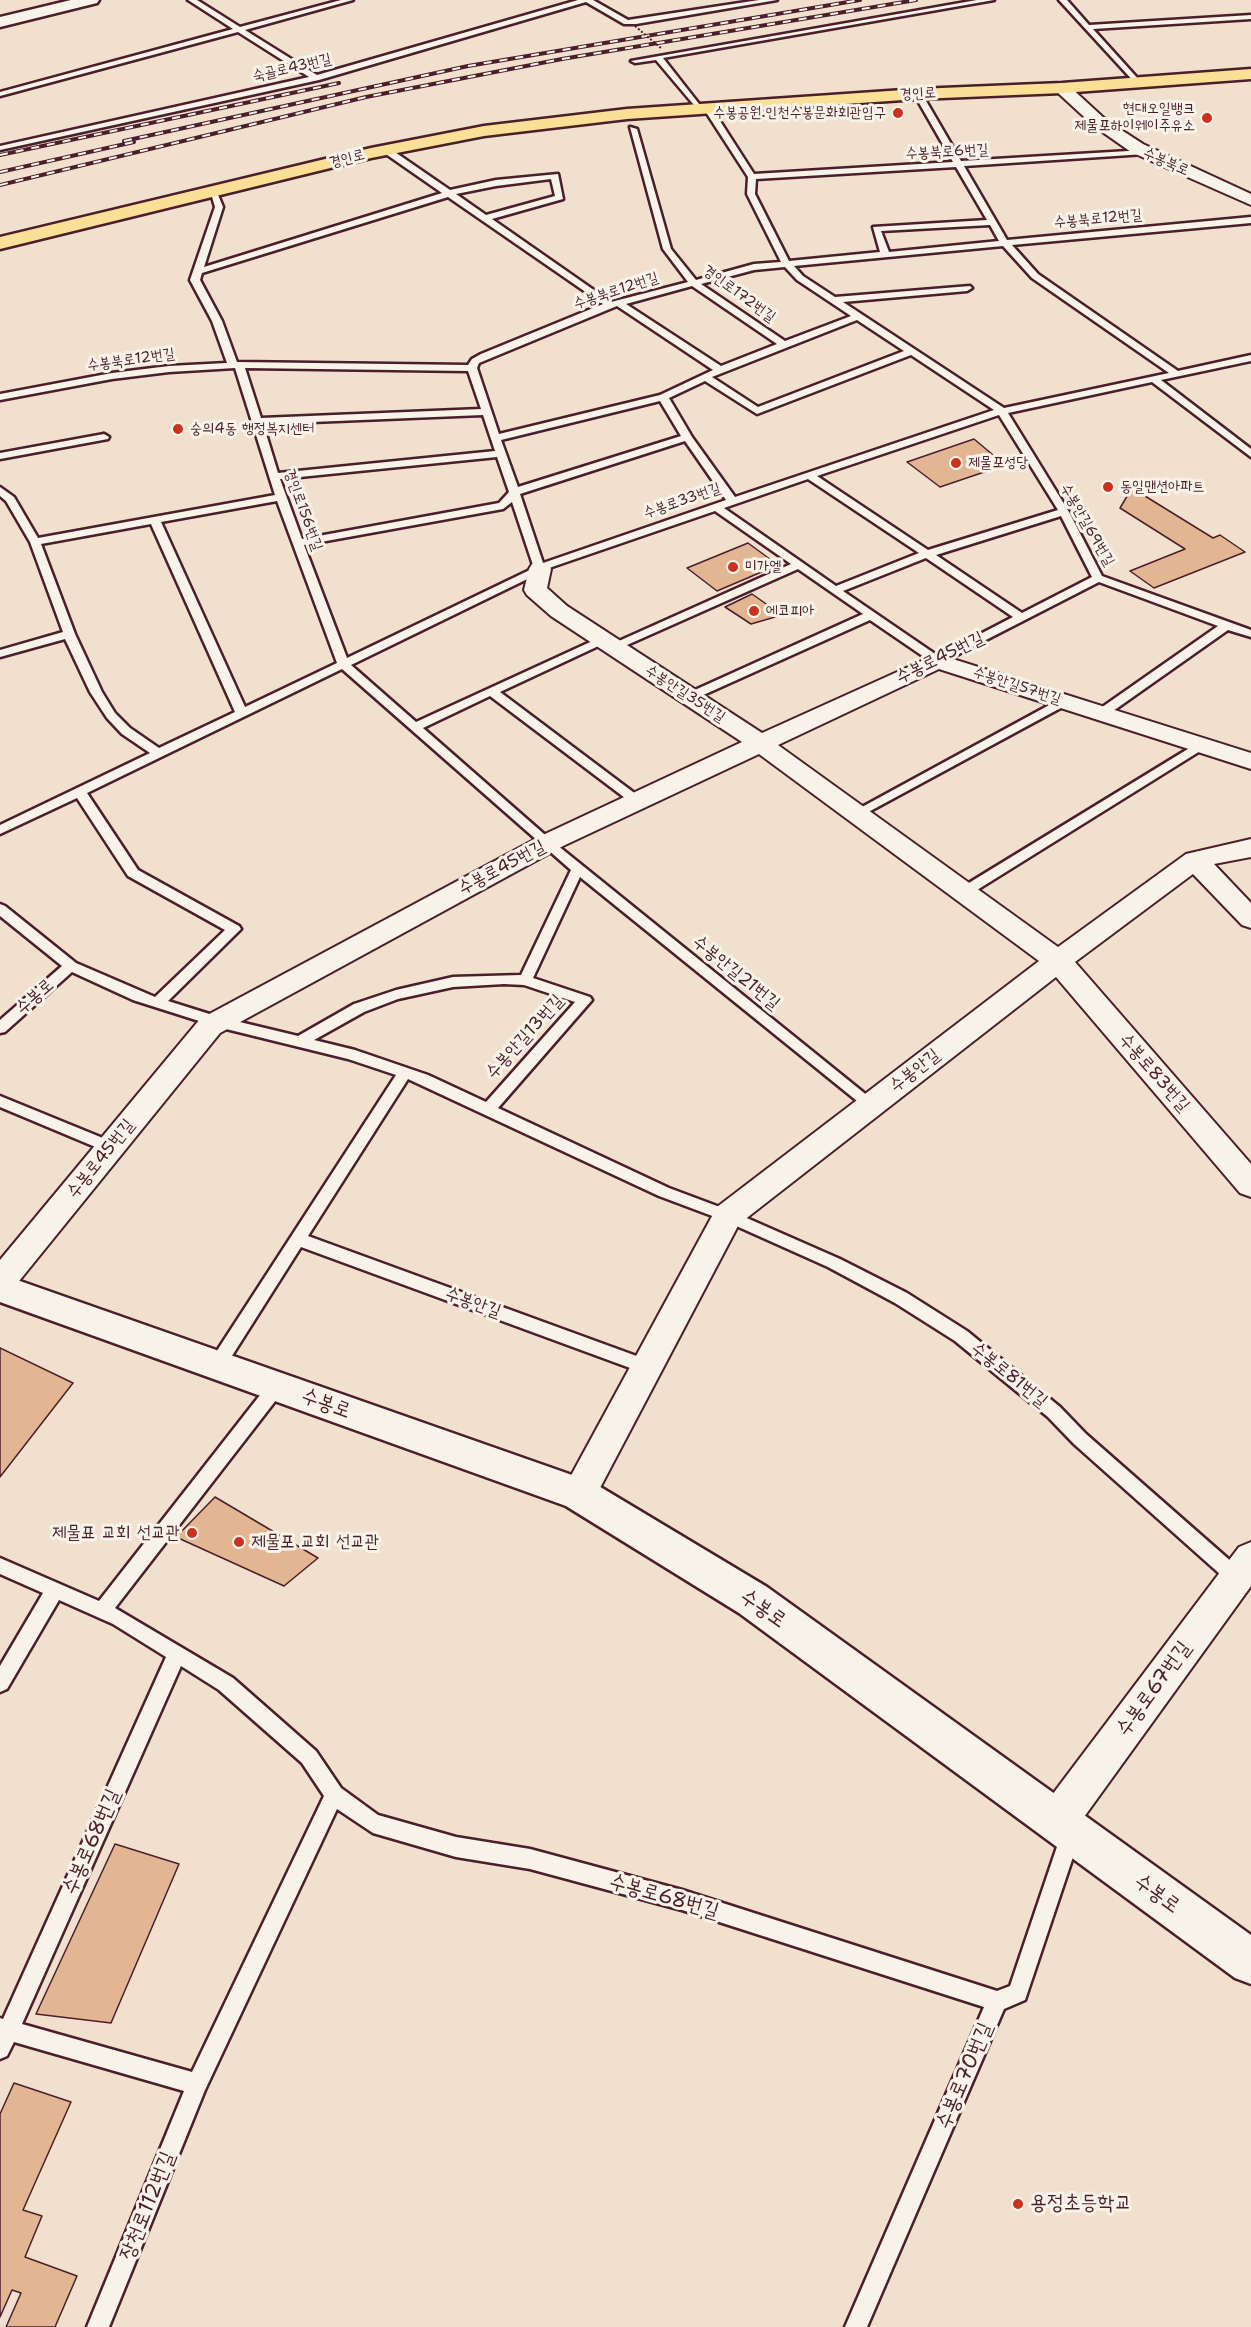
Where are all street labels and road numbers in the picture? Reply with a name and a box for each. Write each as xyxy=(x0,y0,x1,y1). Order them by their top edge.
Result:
street label: 숙골로43번길 xyxy=(251,50,333,86)
street label: 경인로 xyxy=(899,84,937,104)
street label: 수봉북로6번길 xyxy=(905,141,989,163)
street label: 수봉북로 xyxy=(1140,144,1192,180)
street label: 경인로 xyxy=(327,146,367,172)
street label: 수봉북로12번길 xyxy=(1053,206,1143,232)
street label: 경인로172번길 xyxy=(699,262,779,326)
street label: 수봉북로12번길 xyxy=(571,269,661,313)
street label: 수봉북로12번길 xyxy=(86,345,176,375)
street label: 경인로156번길 xyxy=(280,467,326,553)
street label: 수봉로33번길 xyxy=(641,479,723,523)
street label: 수봉안길69번길 xyxy=(1056,481,1118,569)
street label: 수봉로45번길 xyxy=(892,627,988,689)
street label: 수봉안길35번길 xyxy=(642,661,728,727)
street label: 수봉안길57번길 xyxy=(971,663,1063,709)
street label: 수봉로45번길 xyxy=(455,836,549,900)
street label: 수봉안길21번길 xyxy=(688,931,784,1015)
street label: 수봉로 xyxy=(12,975,58,1019)
street label: 수봉안길13번길 xyxy=(481,990,569,1084)
street label: 수봉로83번길 xyxy=(1114,1029,1194,1117)
street label: 수봉안길 xyxy=(886,1045,944,1097)
street label: 수봉로45번길 xyxy=(63,1115,139,1203)
street label: 수봉안길 xyxy=(442,1283,504,1323)
street label: 수봉로81번길 xyxy=(967,1338,1051,1412)
street label: 수봉로 xyxy=(298,1383,354,1425)
street label: 수봉로 xyxy=(735,1584,791,1634)
street label: 수봉로67번길 xyxy=(1111,1636,1197,1742)
street label: 수봉로68번길 xyxy=(58,1785,126,1899)
street label: 수봉로68번길 xyxy=(606,1869,722,1925)
street label: 수봉로 xyxy=(1129,1869,1185,1919)
street label: 수봉로70번길 xyxy=(931,2019,999,2133)
street label: 장천로112번길 xyxy=(115,2148,181,2264)

